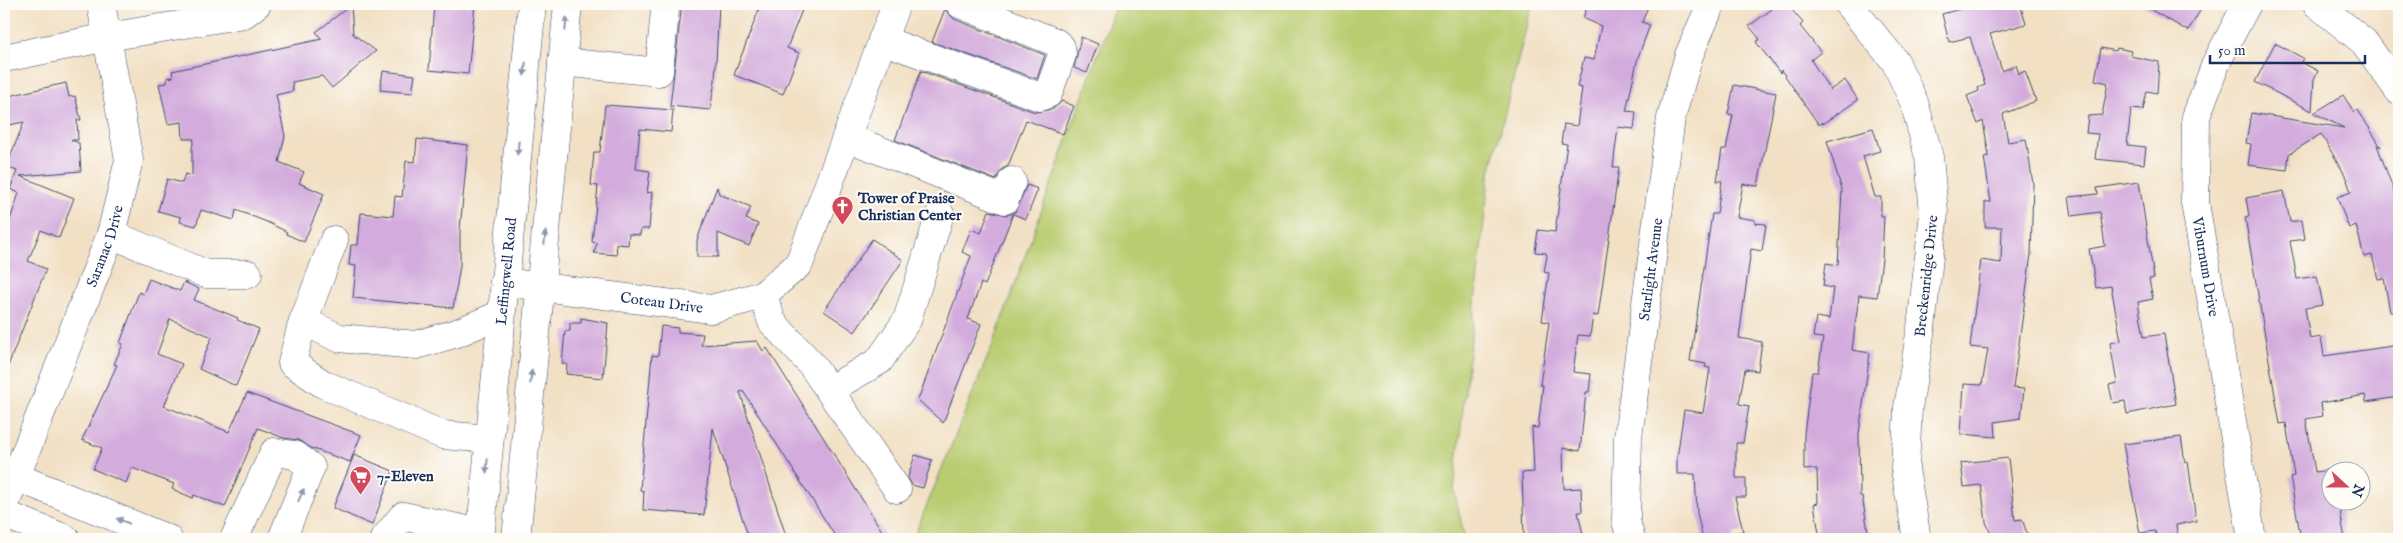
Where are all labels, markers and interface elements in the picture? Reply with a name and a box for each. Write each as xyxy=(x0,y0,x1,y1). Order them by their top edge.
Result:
one-way arrow xyxy=(562,16,570,32)
scale bar xyxy=(2210,32,2366,64)
text: 50 m xyxy=(2218,41,2246,60)
one-way arrow xyxy=(521,61,529,77)
one-way arrow xyxy=(513,140,521,156)
place label: Tower of Praise Christian Center xyxy=(857,189,962,225)
church icon: Tower of Praise Christian Center xyxy=(830,195,854,226)
street label: Saranac Drive xyxy=(82,203,128,290)
street label: Breckenridge Drive xyxy=(1911,214,1942,338)
street label: Viburnum Drive xyxy=(2187,215,2223,318)
street label: Leffingwell Road xyxy=(492,216,521,326)
street label: Starlight Avenue xyxy=(1635,217,1667,322)
one-way arrow xyxy=(541,230,549,246)
street label: Coteau Drive xyxy=(619,288,704,318)
one-way arrow xyxy=(528,369,536,385)
one-way arrow xyxy=(483,458,491,474)
north arrow xyxy=(2320,460,2370,510)
supermarket icon: 7-Eleven xyxy=(349,464,373,495)
place label: 7-Eleven xyxy=(377,467,434,486)
text: N xyxy=(2347,480,2368,499)
one-way arrow xyxy=(298,488,306,502)
one-way arrow xyxy=(116,516,130,524)

